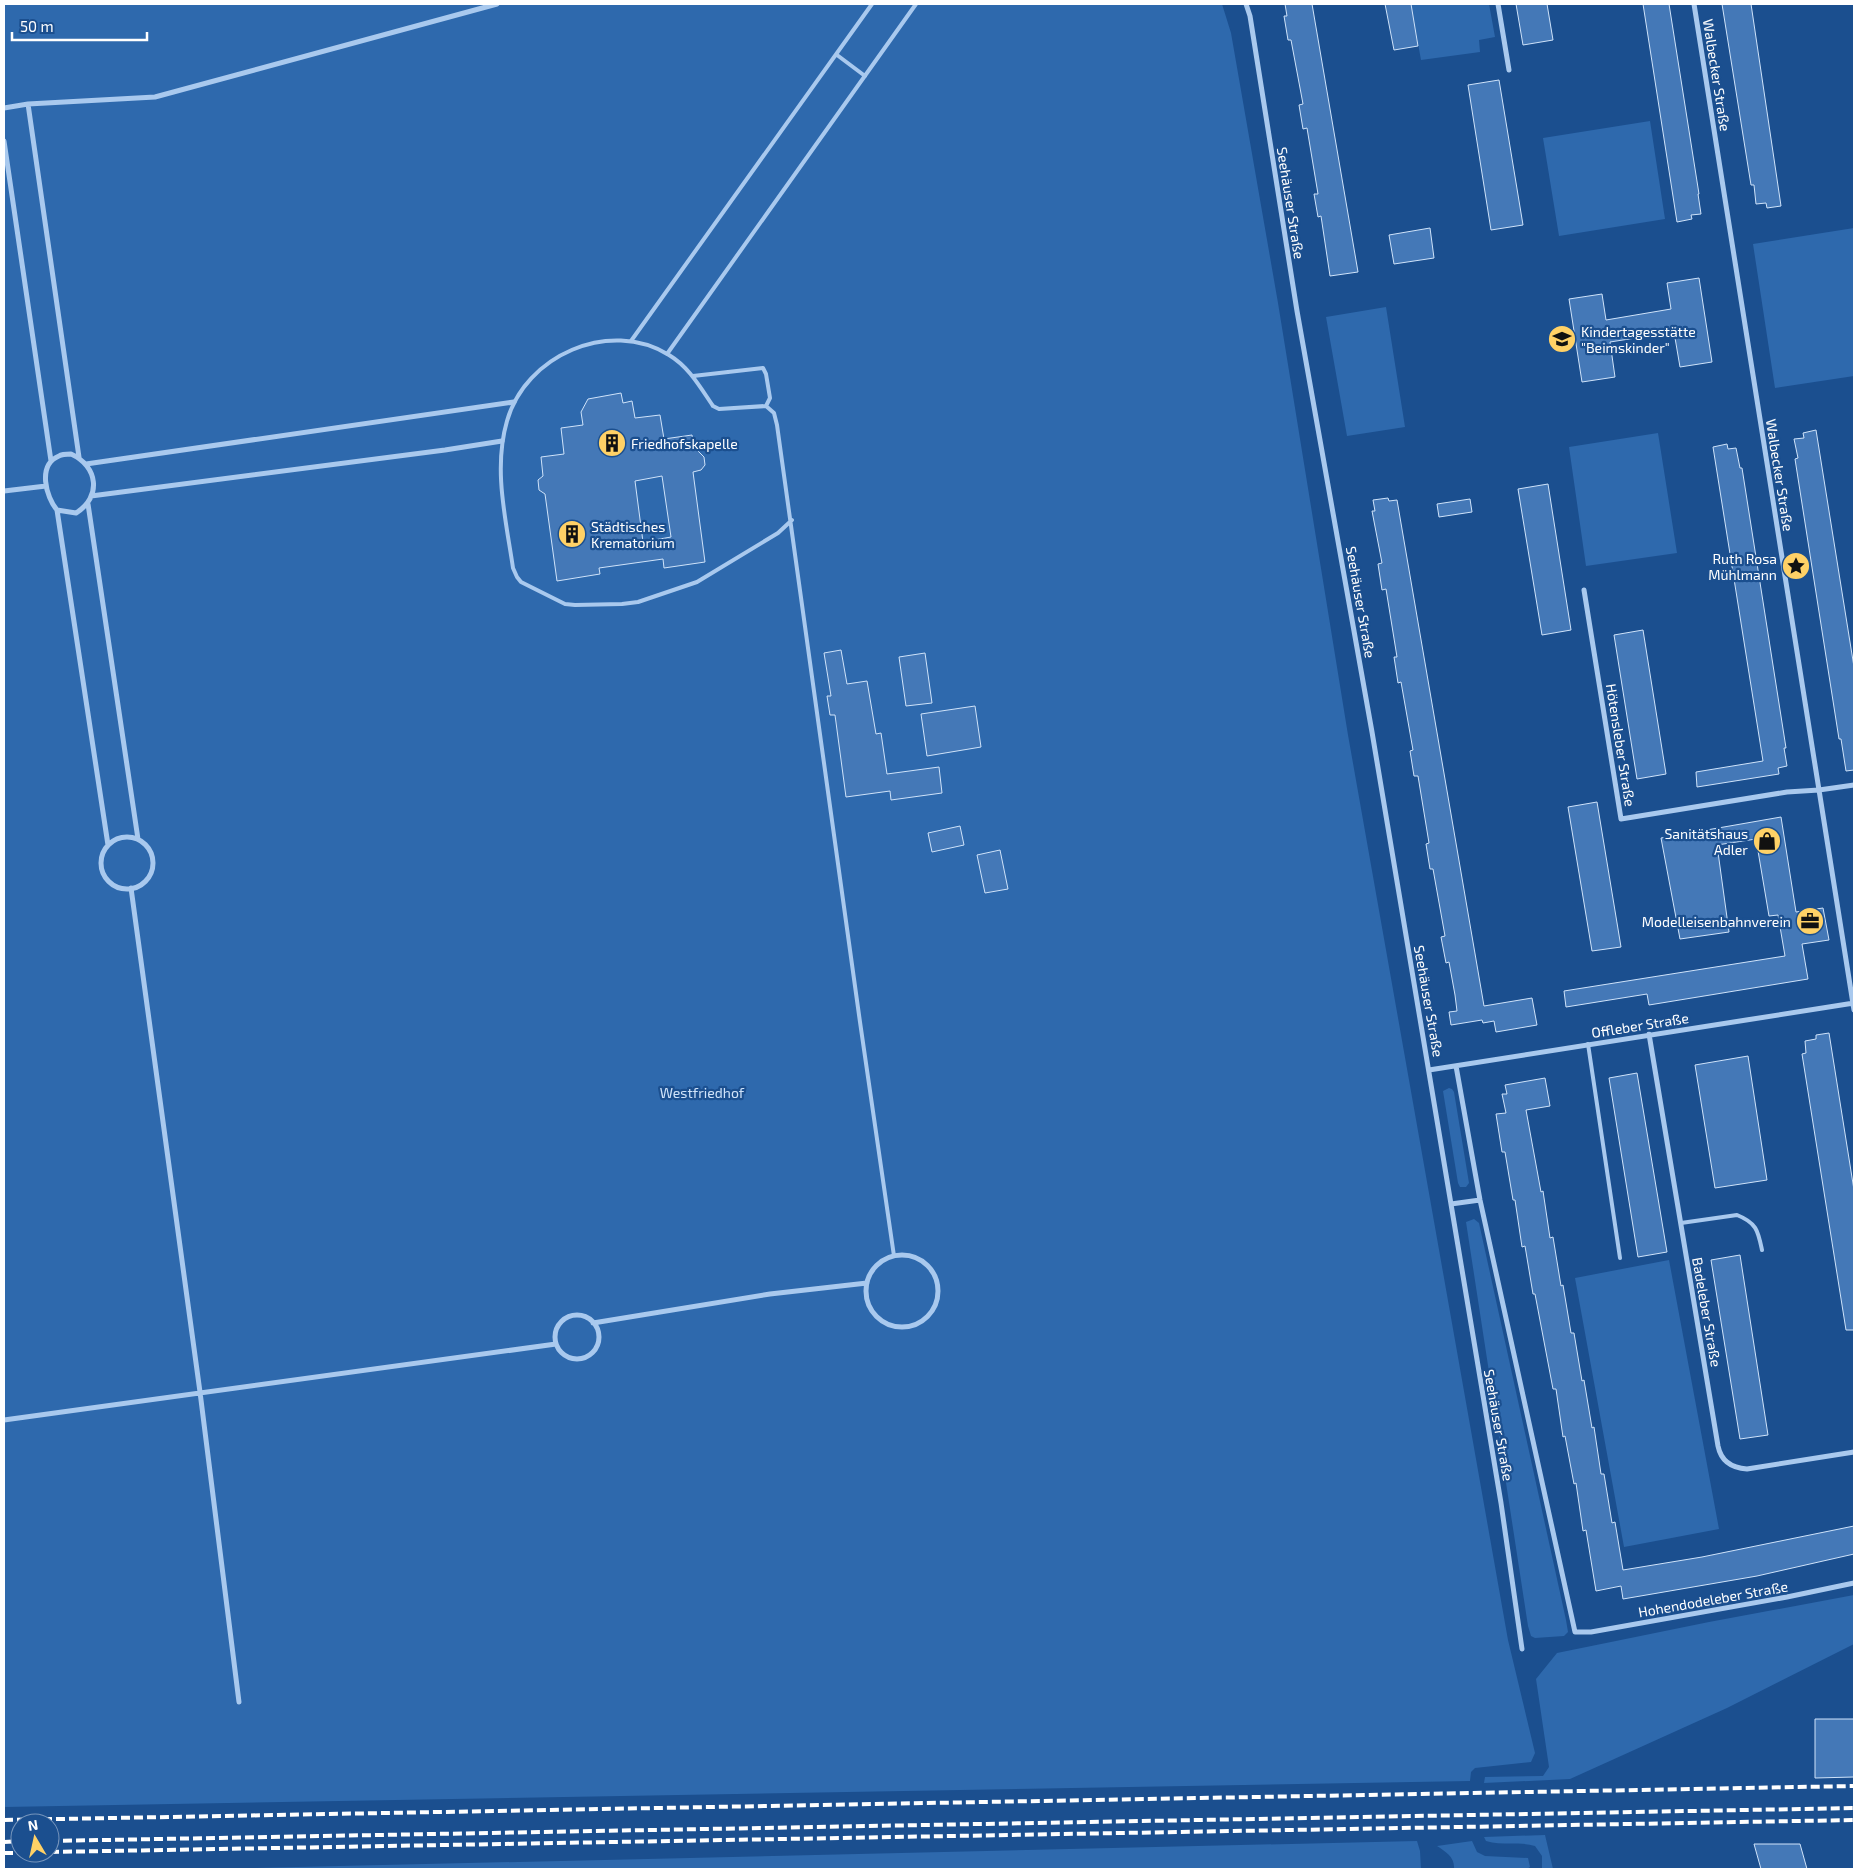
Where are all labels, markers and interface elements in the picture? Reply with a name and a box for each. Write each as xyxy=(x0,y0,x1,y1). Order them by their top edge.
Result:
scale bar xyxy=(12,10,148,42)
text: 50 m xyxy=(20,17,54,35)
street label: Walbecker Straße xyxy=(1700,18,1734,132)
street label: Seehäuser Straße xyxy=(1274,146,1308,260)
place label: Kindertagesstätte "Beimskinder" xyxy=(1581,323,1696,356)
school or university icon: Kindertagesstätte "Beimskinder" xyxy=(1547,324,1577,354)
street label: Walbecker Straße xyxy=(1763,418,1797,532)
building icon: Friedhofskapelle xyxy=(597,428,627,458)
place label: Friedhofskapelle xyxy=(631,435,738,452)
place label: Städtisches Krematorium xyxy=(591,518,675,551)
building icon: Städtisches Krematorium xyxy=(557,519,587,549)
street label: Seehäuser Straße xyxy=(1343,545,1379,659)
place label: Ruth Rosa Mühlmann xyxy=(1708,550,1777,583)
place icon: Ruth Rosa Mühlmann xyxy=(1781,551,1811,581)
street label: Hötensleber Straße xyxy=(1603,682,1639,808)
place label: Sanitätshaus Adler xyxy=(1664,825,1748,858)
shop icon: Sanitätshaus Adler xyxy=(1752,826,1782,856)
office icon: Modelleisenbahnverein xyxy=(1795,906,1825,936)
place label: Modelleisenbahnverein xyxy=(1642,913,1791,930)
street label: Seehäuser Straße xyxy=(1411,944,1447,1058)
street label: Offleber Straße xyxy=(1590,1009,1690,1041)
park label: Westfriedhof xyxy=(660,1084,745,1101)
street label: Badeleber Straße xyxy=(1689,1256,1725,1368)
street label: Seehäuser Straße xyxy=(1481,1368,1517,1482)
street label: Hohendodeleber Straße xyxy=(1637,1577,1789,1621)
north arrow xyxy=(10,1813,60,1863)
text: N xyxy=(27,1815,39,1834)

